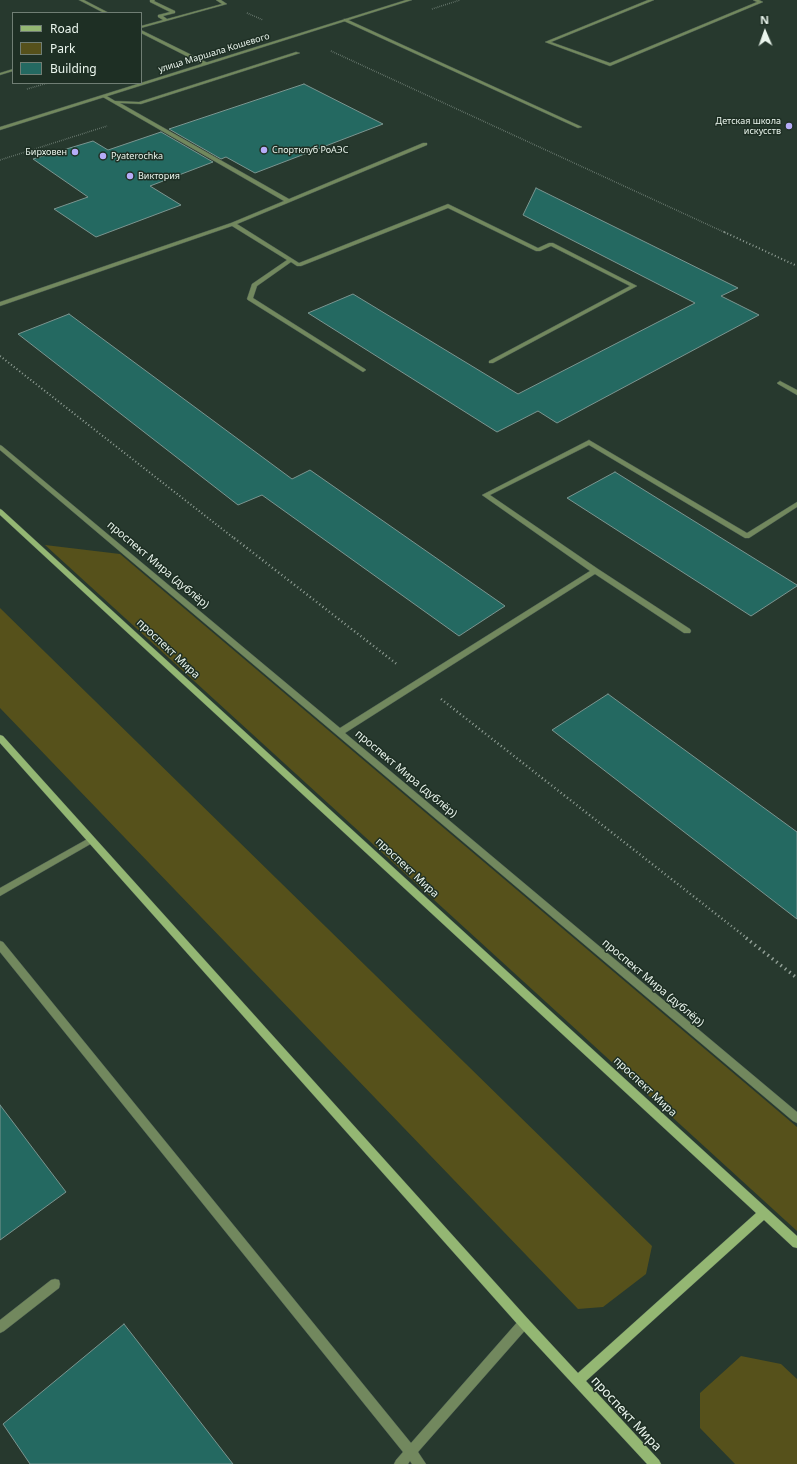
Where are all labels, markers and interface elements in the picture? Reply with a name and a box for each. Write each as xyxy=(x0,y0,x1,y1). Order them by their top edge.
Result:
legend xyxy=(12,12,142,84)
north arrow xyxy=(745,12,785,52)
text: N xyxy=(760,12,769,27)
text: Road xyxy=(50,20,79,37)
street label: улица Маршала Кошевого xyxy=(157,31,271,75)
text: Park xyxy=(50,40,75,57)
text: Building xyxy=(50,60,97,77)
place label: Детская школа искусств xyxy=(716,116,781,137)
marker: Детская школа искусств xyxy=(784,121,794,131)
marker: Спортклуб РоАЭС xyxy=(259,145,269,155)
place label: Спортклуб РоАЭС xyxy=(272,145,348,155)
place label: Бирховен xyxy=(25,147,67,157)
marker: Бирховен xyxy=(70,147,80,157)
marker: Pyaterochka xyxy=(98,151,108,161)
place label: Pyaterochka xyxy=(111,151,163,161)
marker: Виктория xyxy=(125,171,135,181)
place label: Виктория xyxy=(138,171,180,181)
street label: проспект Мира (дублёр) xyxy=(104,518,212,612)
street label: проспект Мира xyxy=(134,616,202,682)
street label: проспект Мира (дублёр) xyxy=(352,727,460,821)
street label: проспект Мира xyxy=(373,835,441,901)
street label: проспект Мира (дублёр) xyxy=(599,936,707,1030)
street label: проспект Мира xyxy=(611,1054,679,1120)
street label: проспект Мира xyxy=(587,1373,665,1455)

